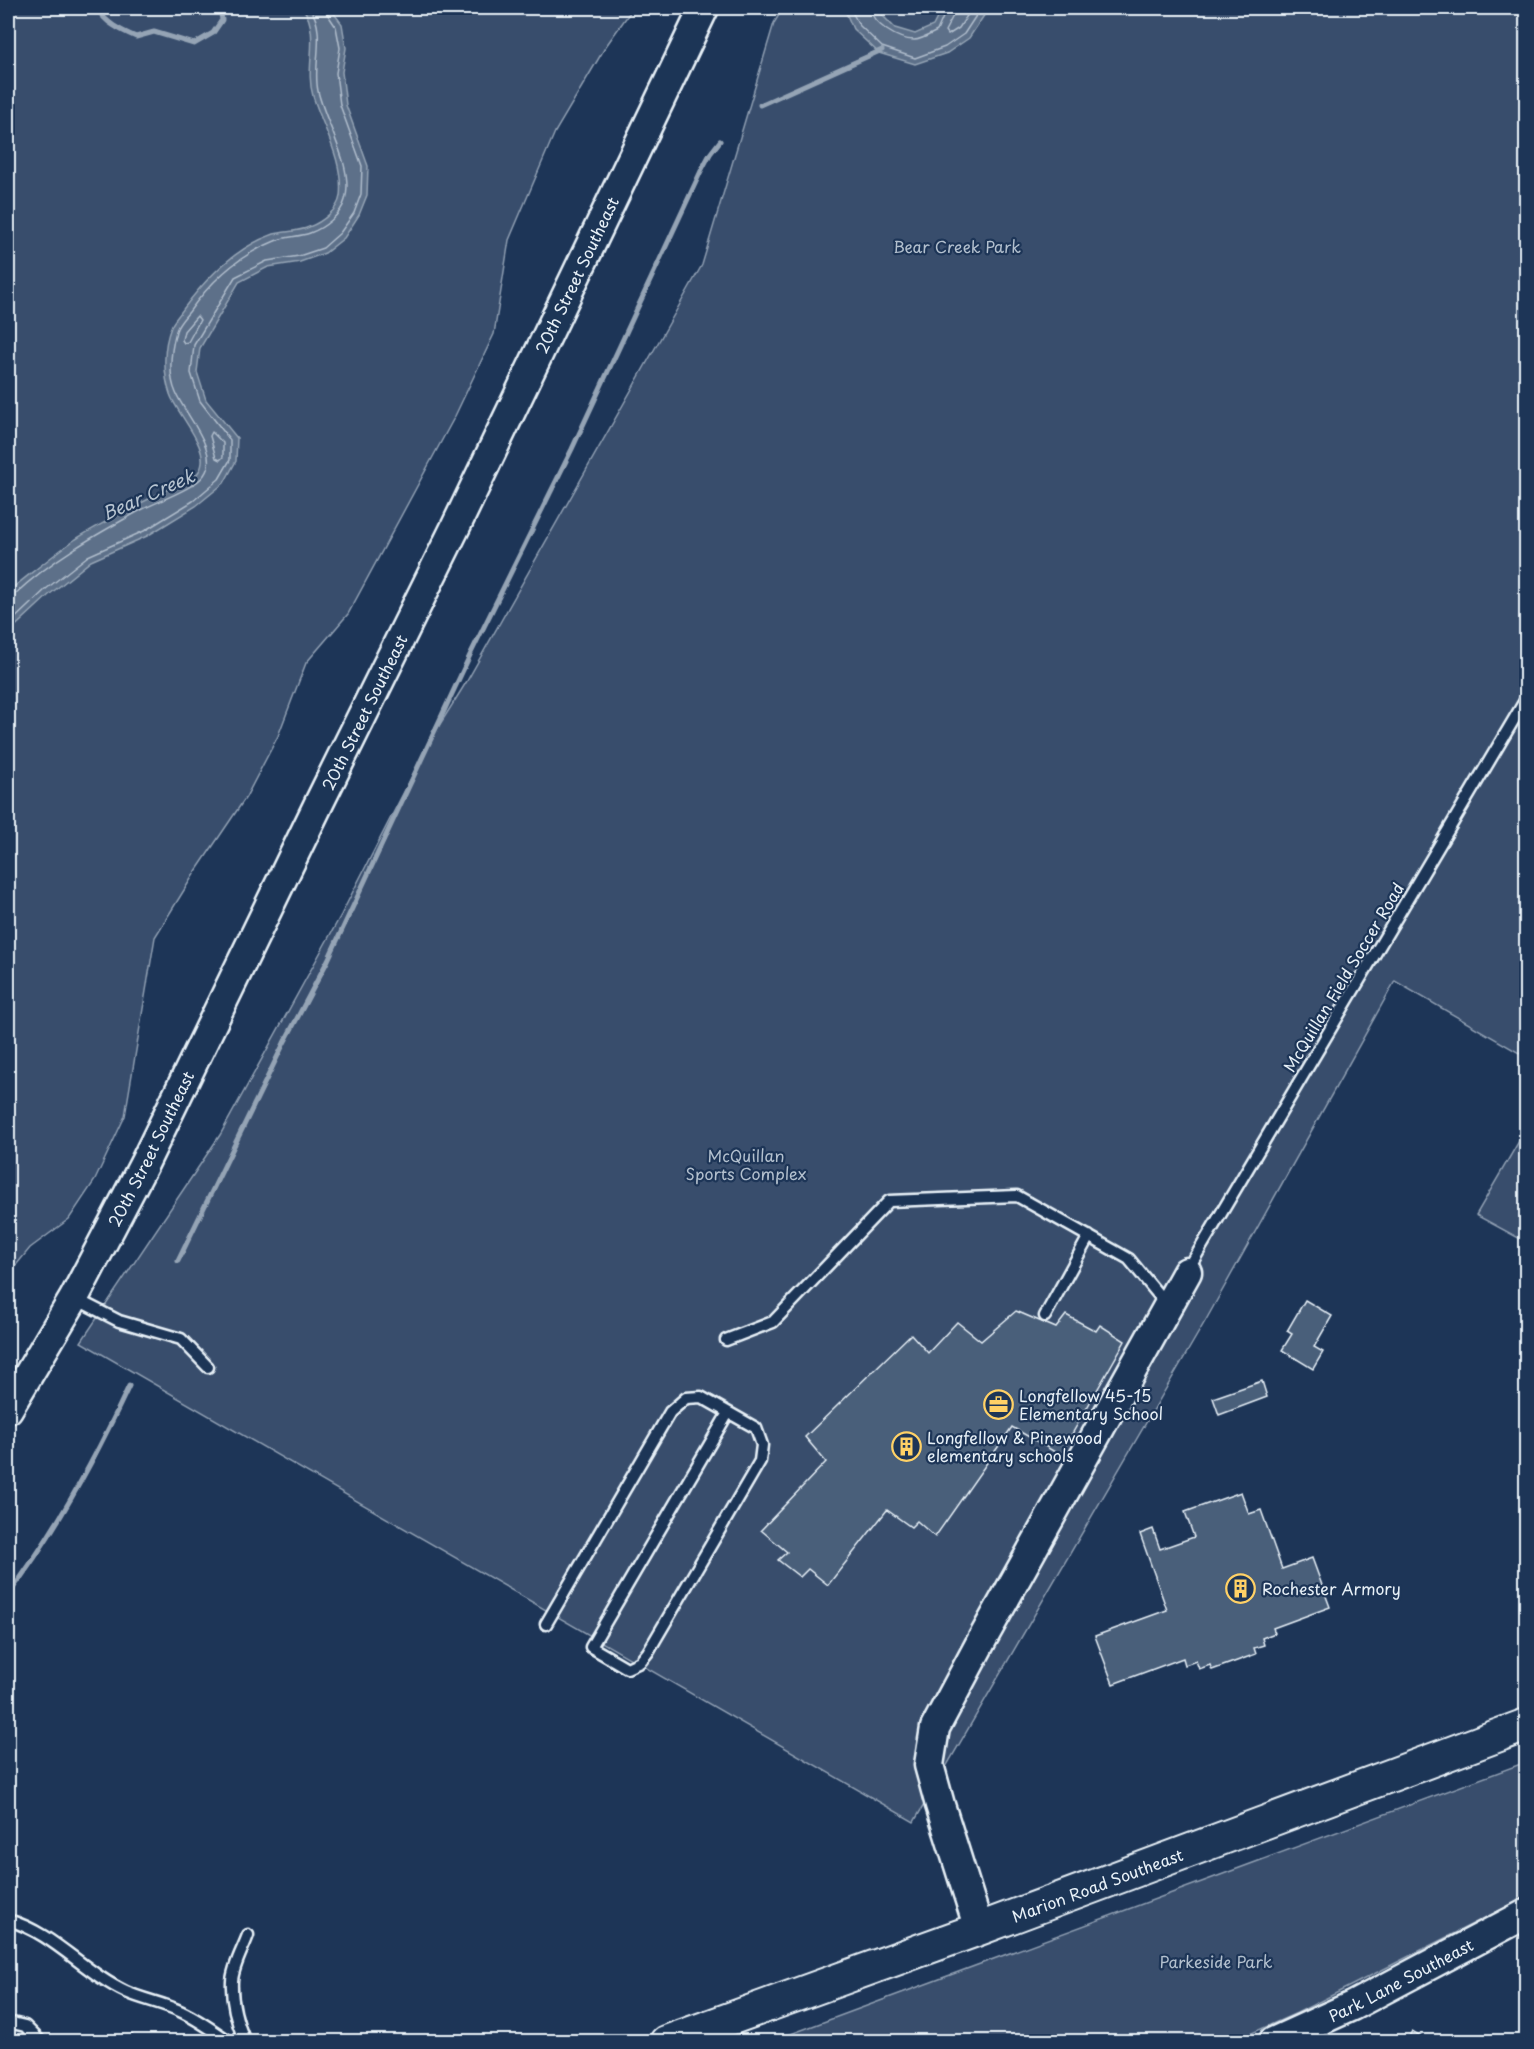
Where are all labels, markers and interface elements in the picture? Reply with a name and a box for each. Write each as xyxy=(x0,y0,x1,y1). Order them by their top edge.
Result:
street label: 20th Street Southeast xyxy=(528,193,624,357)
park label: Bear Creek Park xyxy=(893,234,1021,258)
water label: Bear Creek xyxy=(97,461,200,526)
street label: 20th Street Southeast xyxy=(315,630,413,794)
street label: McQuillan Field Soccer Road xyxy=(1277,878,1409,1076)
street label: 20th Street Southeast xyxy=(101,1067,199,1231)
park label: McQuillan Sports Complex xyxy=(686,1143,806,1185)
place label: Longfellow 45-15 Elementary School xyxy=(1019,1383,1163,1425)
office icon: Longfellow 45-15 Elementary School xyxy=(982,1388,1014,1420)
place label: Longfellow & Pinewood elementary schools xyxy=(927,1425,1102,1467)
building icon: Longfellow & Pinewood elementary schools xyxy=(890,1430,922,1462)
building icon: Rochester Armory xyxy=(1225,1572,1257,1604)
place label: Rochester Armory xyxy=(1262,1576,1401,1600)
street label: Marion Road Southeast xyxy=(1008,1842,1186,1928)
street label: Park Lane Southeast xyxy=(1324,1932,1477,2027)
park label: Parkeside Park xyxy=(1160,1949,1273,1973)

